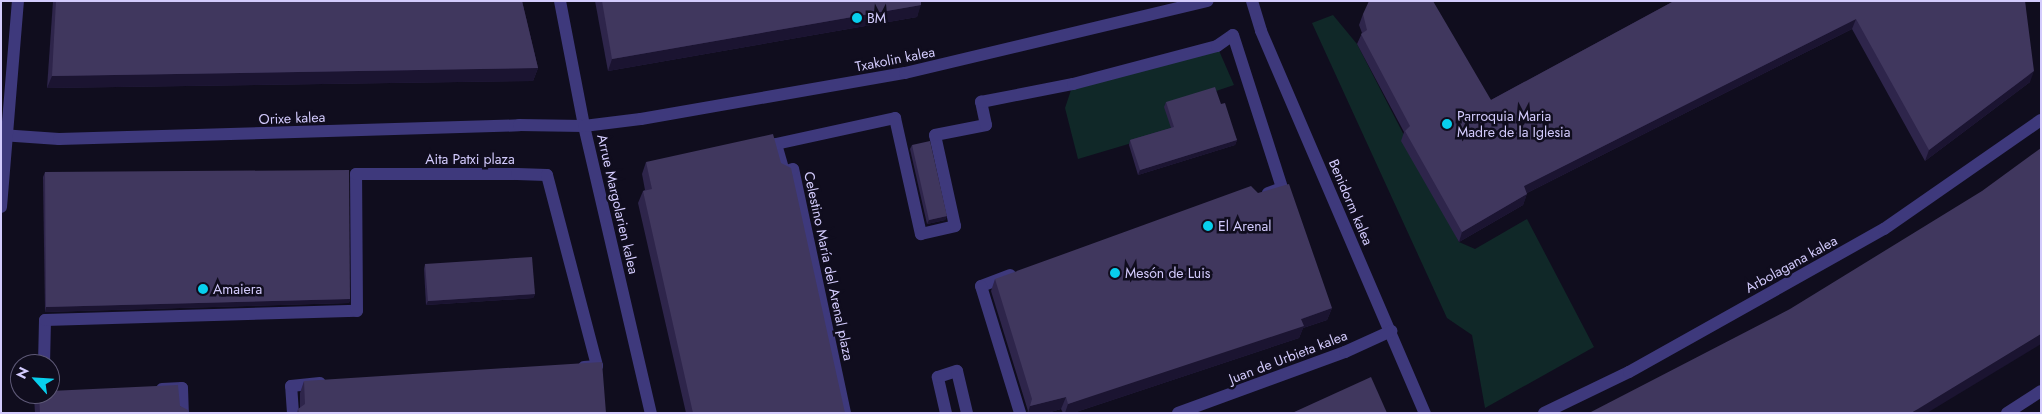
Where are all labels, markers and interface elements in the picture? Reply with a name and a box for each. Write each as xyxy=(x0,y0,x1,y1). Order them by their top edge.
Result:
place label: BM xyxy=(867,10,886,26)
marker: BM xyxy=(851,12,863,24)
street label: Txakolin kalea xyxy=(854,43,936,75)
street label: Orixe kalea xyxy=(258,108,326,128)
place label: Parroquia Maria Madre de la Iglesia xyxy=(1457,108,1570,140)
marker: Parroquia Maria Madre de la Iglesia xyxy=(1441,118,1453,130)
street label: Arrue Margolarien kalea xyxy=(594,132,642,276)
street label: Aita Patxi plaza xyxy=(425,151,515,167)
street label: Benidorm kalea xyxy=(1325,157,1377,247)
street label: Celestino María del Arenal plaza xyxy=(801,170,857,362)
place label: El Arenal xyxy=(1218,218,1271,234)
marker: El Arenal xyxy=(1202,220,1214,232)
street label: Arbolagana kalea xyxy=(1742,232,1840,296)
place label: Mesón de Luis xyxy=(1125,265,1210,281)
marker: Mesón de Luis xyxy=(1109,267,1121,279)
place label: Amaiera xyxy=(213,281,262,297)
marker: Amaiera xyxy=(197,283,209,295)
street label: Juan de Urbieta kalea xyxy=(1227,327,1349,387)
north arrow xyxy=(10,354,60,404)
text: N xyxy=(11,363,34,382)

